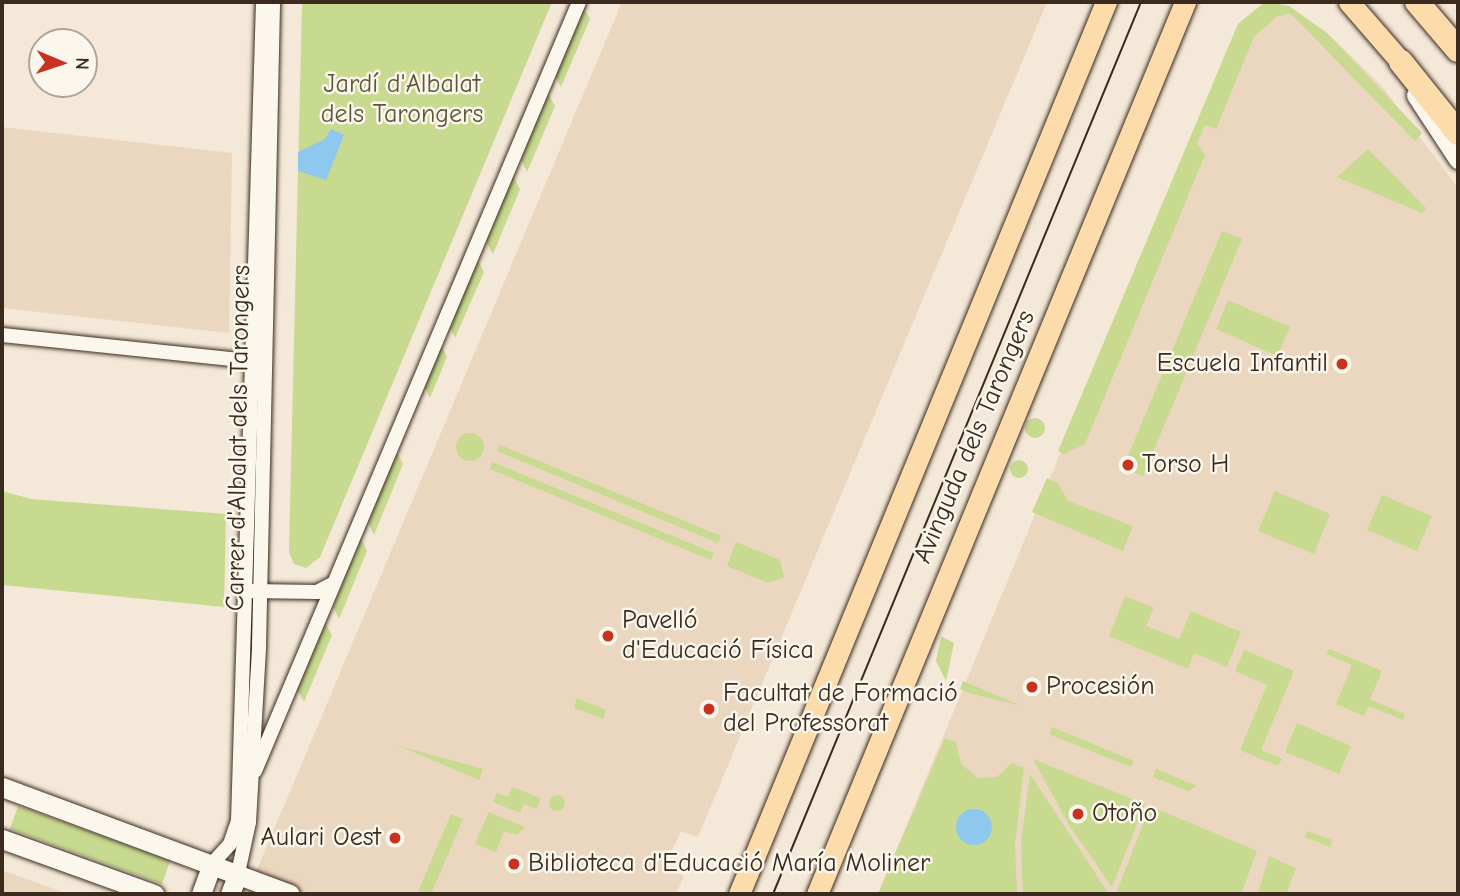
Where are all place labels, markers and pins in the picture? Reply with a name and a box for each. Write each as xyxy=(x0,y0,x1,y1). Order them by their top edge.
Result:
place label: Escuela Infantil xyxy=(1157,348,1328,380)
marker: Escuela Infantil xyxy=(1334,356,1350,372)
place label: Torso H xyxy=(1142,449,1229,481)
marker: Torso H xyxy=(1120,457,1136,473)
place label: Pavelló d'Educació Física xyxy=(622,605,814,666)
marker: Pavelló d'Educació Física xyxy=(600,628,616,644)
place label: Procesión xyxy=(1046,671,1155,703)
place label: Facultat de Formació del Professorat xyxy=(723,678,958,740)
marker: Procesión xyxy=(1024,679,1040,695)
marker: Facultat de Formació del Professorat xyxy=(701,701,717,717)
place label: Otoño xyxy=(1092,798,1157,830)
marker: Otoño xyxy=(1070,806,1086,822)
place label: Aulari Oest xyxy=(261,822,381,854)
marker: Aulari Oest xyxy=(387,830,403,846)
place label: Biblioteca d'Educació María Moliner xyxy=(528,848,930,880)
marker: Biblioteca d'Educació María Moliner xyxy=(506,856,522,872)

